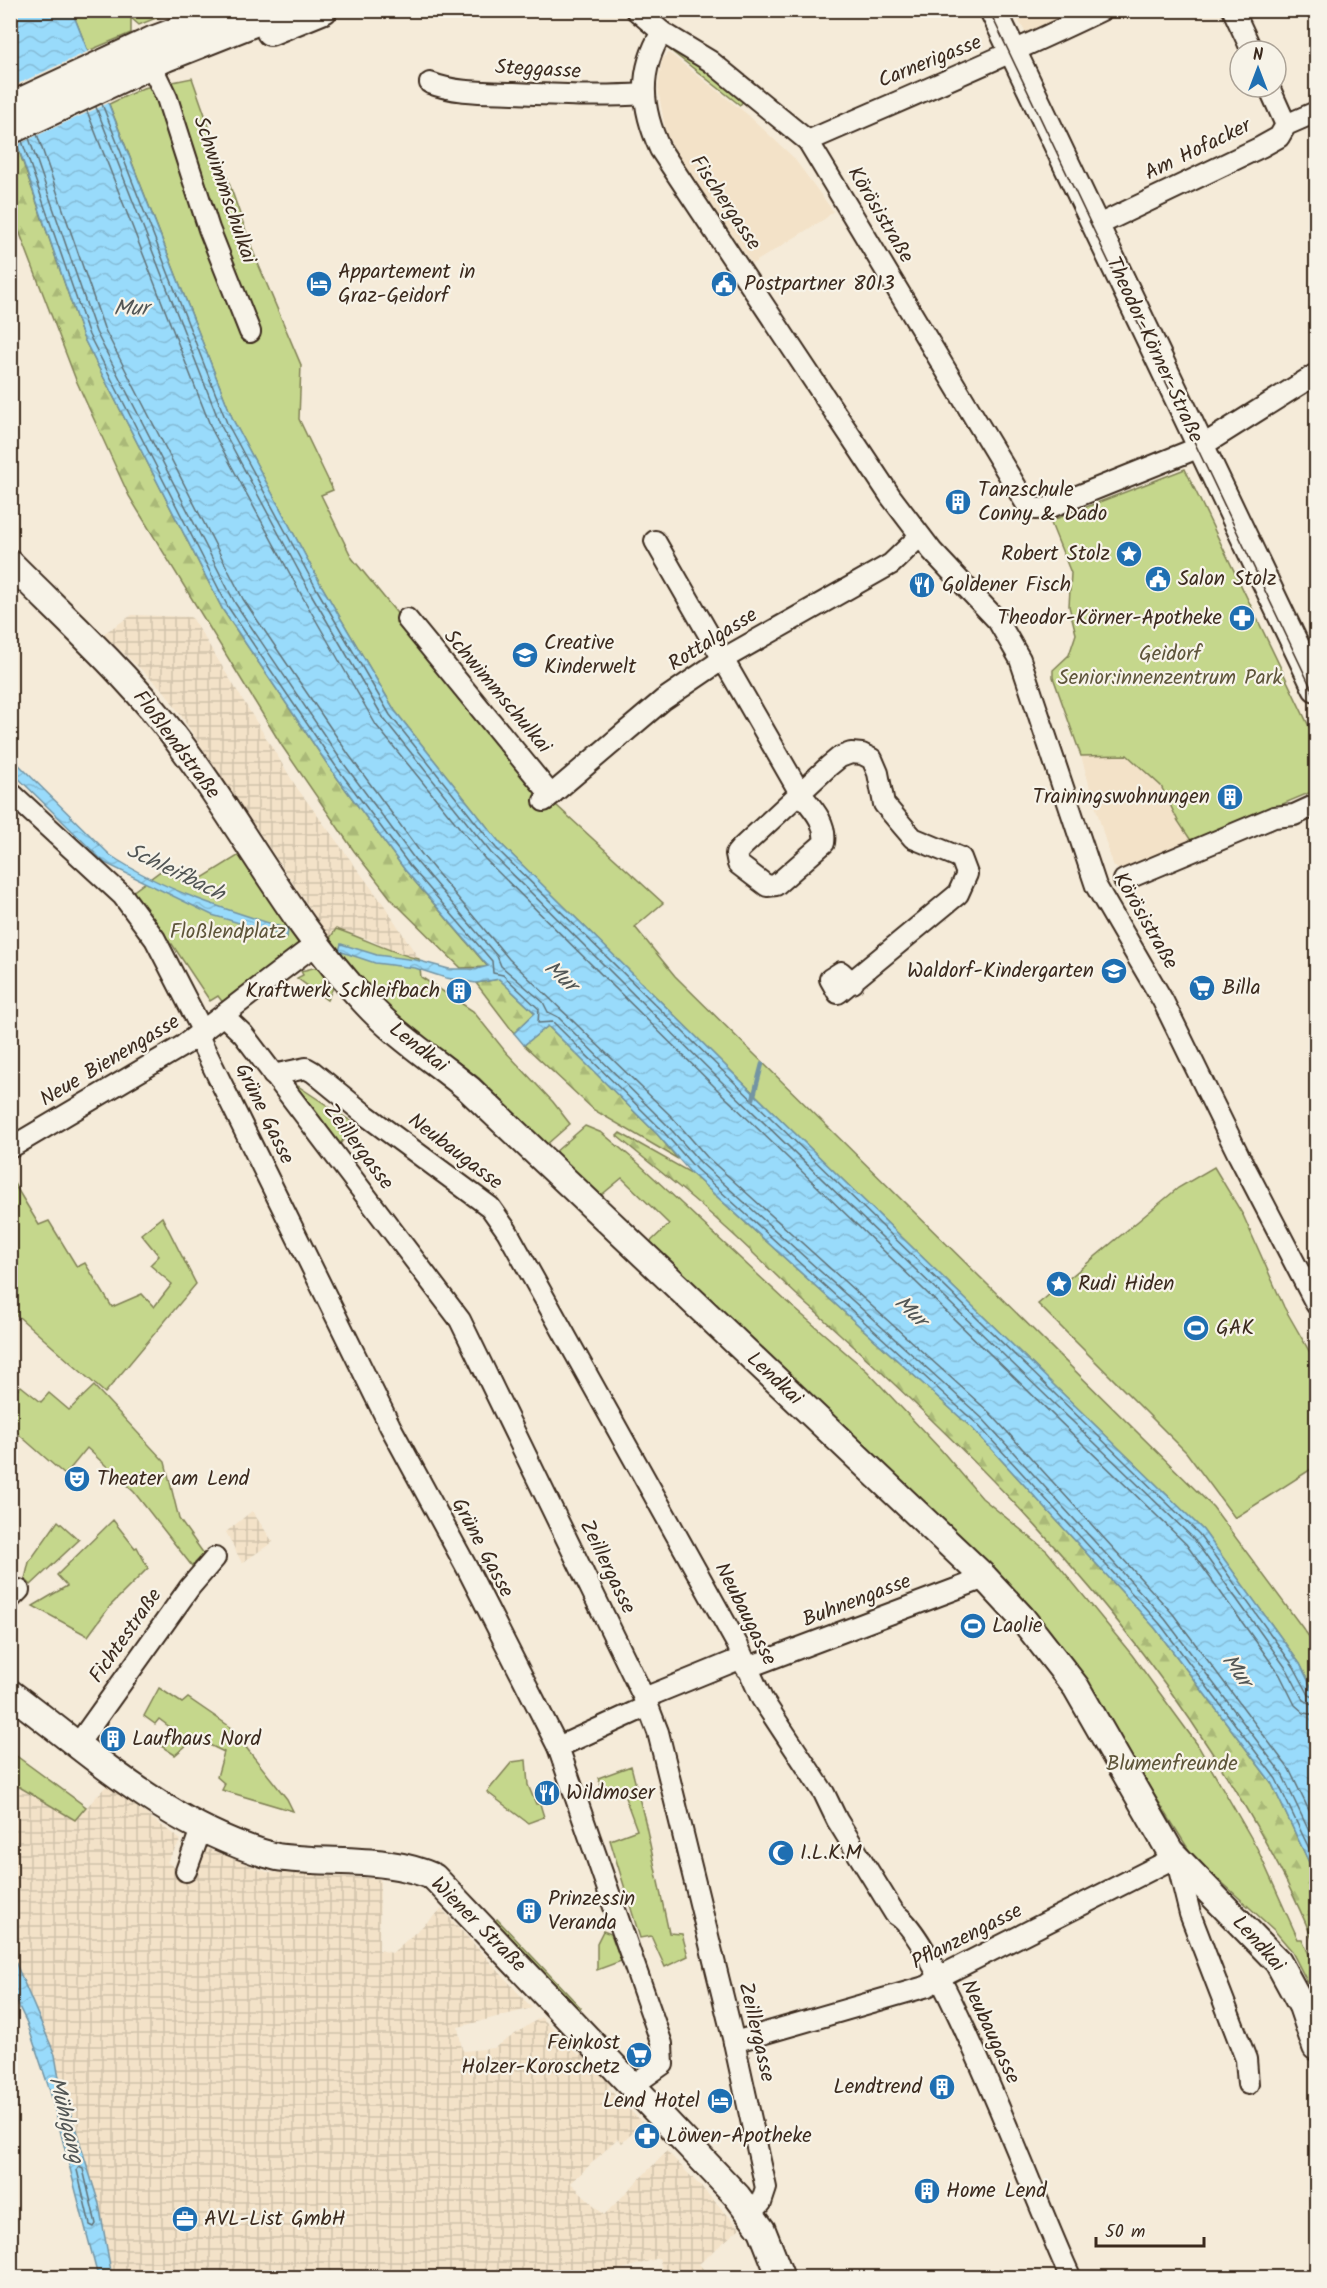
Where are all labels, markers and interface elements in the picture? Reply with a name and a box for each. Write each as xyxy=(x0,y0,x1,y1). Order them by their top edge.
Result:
street label: Carnerigasse xyxy=(873,26,987,98)
north arrow xyxy=(1228,39,1288,99)
text: N xyxy=(1253,43,1263,68)
street label: Steggasse xyxy=(494,51,582,89)
street label: Am Hofacker xyxy=(1139,110,1258,190)
street label: Schwimmschulkai xyxy=(183,112,265,269)
street label: Fischergasse xyxy=(681,149,769,258)
street label: Körösistraße xyxy=(838,160,922,270)
street label: Theodor-Körner-Straße xyxy=(1096,252,1212,449)
place label: Appartement in Graz-Geidorf xyxy=(338,256,475,313)
place label: Postpartner 8013 xyxy=(744,268,895,301)
hotel icon: Appartement in Graz-Geidorf xyxy=(304,269,334,299)
public building icon: Postpartner 8013 xyxy=(709,269,739,299)
water label: Mur xyxy=(113,292,153,327)
place label: Tanzschule Conny & Dado xyxy=(978,474,1107,531)
building icon: Tanzschule Conny & Dado xyxy=(943,487,973,517)
place label: Robert Stolz xyxy=(1001,538,1110,571)
place icon: Robert Stolz xyxy=(1114,539,1144,569)
place label: Salon Stolz xyxy=(1178,563,1276,596)
public building icon: Salon Stolz xyxy=(1143,564,1173,594)
place label: Goldener Fisch xyxy=(942,569,1071,602)
restaurant icon: Goldener Fisch xyxy=(907,570,937,600)
street label: Rottalgasse xyxy=(662,599,765,681)
place label: Theodor-Körner-Apotheke xyxy=(997,602,1223,635)
pharmacy icon: Theodor-Körner-Apotheke xyxy=(1227,603,1257,633)
street label: Schwimmschulkai xyxy=(435,622,560,762)
place label: Creative Kinderwelt xyxy=(544,627,637,684)
park label: Geidorf Senior:innenzentrum Park xyxy=(1058,638,1282,695)
school or university icon: Creative Kinderwelt xyxy=(510,640,540,670)
street label: Floßlendstraße xyxy=(124,683,229,807)
place label: Trainingswohnungen xyxy=(1033,781,1210,814)
building icon: Trainingswohnungen xyxy=(1215,782,1245,812)
water label: Schleifbach xyxy=(120,834,232,913)
street label: Körösistraße xyxy=(1104,866,1187,976)
park label: Floßlendplatz xyxy=(170,916,286,949)
water label: Mur xyxy=(535,952,588,1005)
place label: Waldorf-Kindergarten xyxy=(907,955,1094,988)
school or university icon: Waldorf-Kindergarten xyxy=(1099,956,1129,986)
place label: Billa xyxy=(1222,972,1261,1005)
supermarket icon: Billa xyxy=(1187,973,1217,1003)
place label: Kraftwerk Schleifbach xyxy=(245,975,440,1008)
building icon: Kraftwerk Schleifbach xyxy=(444,976,474,1006)
street label: Neue Bienengasse xyxy=(34,1006,187,1116)
street label: Lendkai xyxy=(381,1014,455,1082)
street label: Grüne Gasse xyxy=(225,1058,303,1171)
street label: Zeillergasse xyxy=(314,1097,402,1198)
street label: Neubaugasse xyxy=(400,1105,510,1199)
place label: Rudi Hiden xyxy=(1078,1268,1174,1301)
place icon: Rudi Hiden xyxy=(1044,1269,1074,1299)
water label: Mur xyxy=(885,1287,938,1340)
place label: GAK xyxy=(1216,1312,1255,1345)
sports icon: GAK xyxy=(1181,1313,1211,1343)
street label: Lendkai xyxy=(738,1344,811,1415)
place label: Theater am Lend xyxy=(97,1463,250,1496)
theatre icon: Theater am Lend xyxy=(62,1464,92,1494)
street label: Grüne Gasse xyxy=(442,1492,522,1604)
street label: Zeillergasse xyxy=(570,1514,644,1620)
street label: Neubaugasse xyxy=(705,1557,785,1672)
street label: Buhnengasse xyxy=(798,1565,917,1637)
street label: Fichtestraße xyxy=(81,1581,171,1690)
place label: Laolie xyxy=(992,1610,1043,1643)
sports icon: Laolie xyxy=(958,1611,988,1641)
water label: Mur xyxy=(1211,1646,1263,1699)
place label: Laufhaus Nord xyxy=(132,1723,262,1756)
building icon: Laufhaus Nord xyxy=(98,1724,128,1754)
park label: Blumenfreunde xyxy=(1106,1748,1238,1781)
place label: Wildmoser xyxy=(566,1777,656,1810)
restaurant icon: Wildmoser xyxy=(532,1778,562,1808)
place label: I.L.K.M xyxy=(800,1837,862,1870)
mosque icon: I.L.K.M xyxy=(766,1838,796,1868)
street label: Wiener Straße xyxy=(422,1869,534,1981)
place label: Prinzessin Veranda xyxy=(548,1883,635,1940)
street label: Pflanzengasse xyxy=(906,1895,1029,1979)
building icon: Prinzessin Veranda xyxy=(514,1896,544,1926)
street label: Lendkai xyxy=(1223,1908,1293,1981)
street label: Neubaugasse xyxy=(951,1974,1029,2090)
street label: Zeillergasse xyxy=(729,1979,784,2086)
place label: Feinkost Holzer-Koroschetz xyxy=(461,2027,621,2084)
supermarket icon: Feinkost Holzer-Koroschetz xyxy=(624,2040,654,2070)
place label: Lendtrend xyxy=(833,2071,923,2104)
building icon: Lendtrend xyxy=(927,2072,957,2102)
water label: Mühlgang xyxy=(37,2073,93,2168)
place label: Lend Hotel xyxy=(603,2085,700,2118)
hotel icon: Lend Hotel xyxy=(705,2086,735,2116)
place label: Löwen-Apotheke xyxy=(666,2120,812,2153)
pharmacy icon: Löwen-Apotheke xyxy=(632,2121,662,2151)
place label: Home Lend xyxy=(946,2175,1047,2208)
building icon: Home Lend xyxy=(912,2176,942,2206)
place label: AVL-List GmbH xyxy=(204,2203,346,2236)
office icon: AVL-List GmbH xyxy=(170,2204,200,2234)
scale bar xyxy=(1096,2210,1204,2248)
text: 50 m xyxy=(1105,2218,1145,2247)

